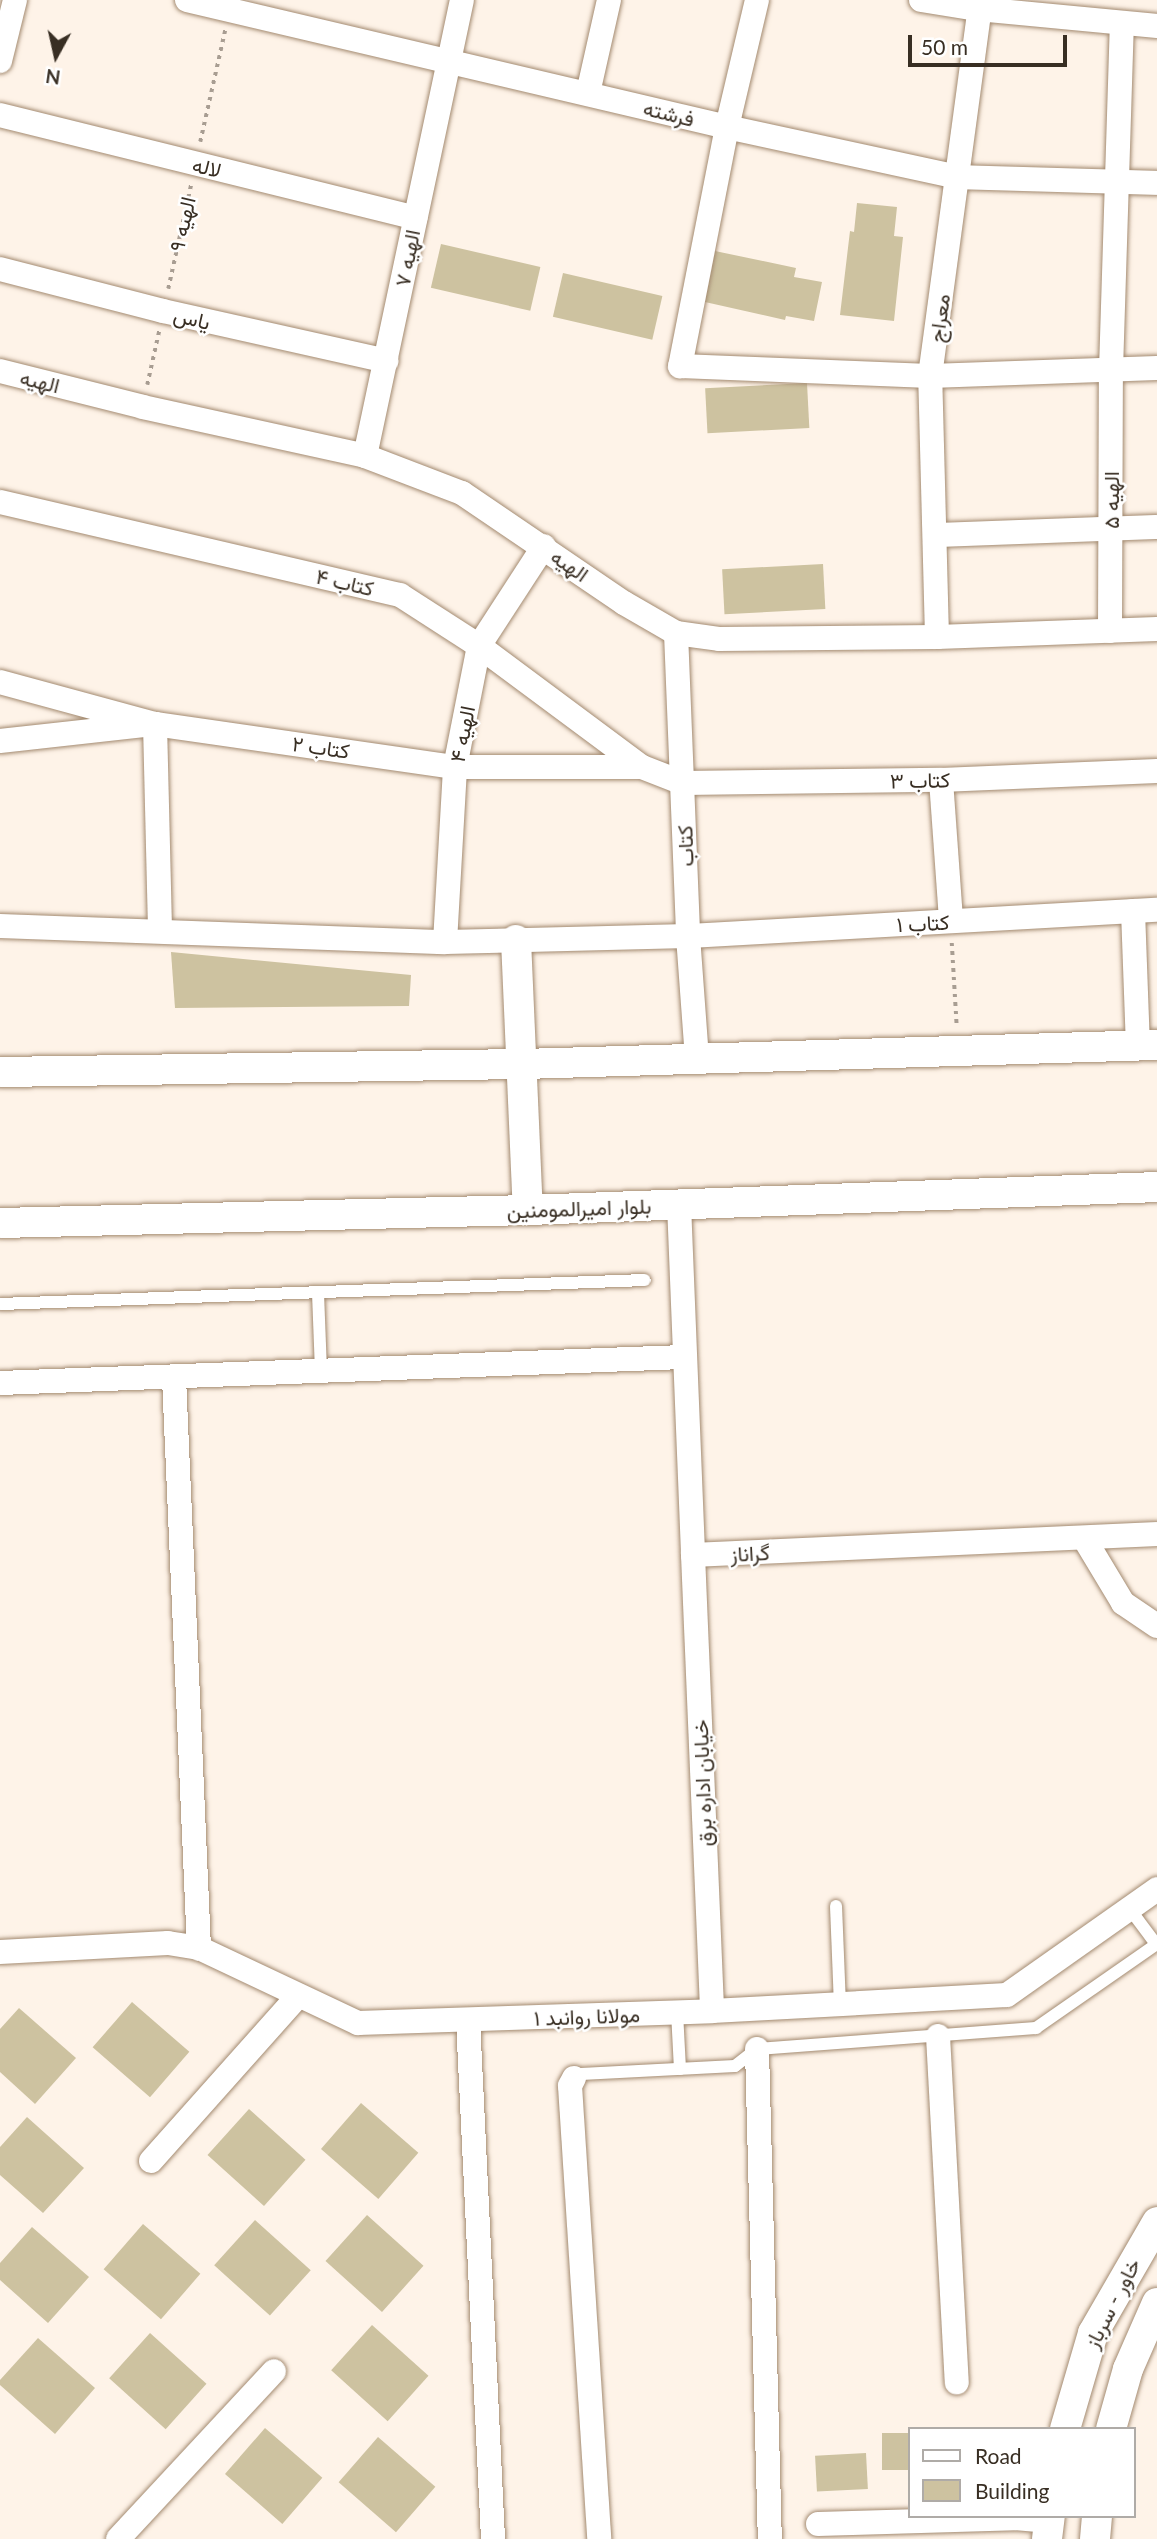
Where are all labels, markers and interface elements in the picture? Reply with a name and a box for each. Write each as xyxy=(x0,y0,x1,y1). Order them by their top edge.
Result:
north arrow xyxy=(21,21,91,91)
scale bar xyxy=(912,21,1071,65)
text: 50 m xyxy=(921,34,968,59)
text: N xyxy=(44,65,62,90)
street label: فرشته xyxy=(641,95,697,131)
street label: لاله xyxy=(190,151,224,183)
street label: الهیه ۹ xyxy=(163,194,201,254)
street label: الهیه ۷ xyxy=(389,227,425,289)
street label: معراج xyxy=(923,292,955,344)
street label: یاس xyxy=(171,302,213,334)
street label: الهیه xyxy=(18,364,62,398)
street label: الهیه ۵ xyxy=(1098,471,1124,529)
street label: الهیه xyxy=(546,543,594,587)
street label: کتاب ۴ xyxy=(314,563,376,601)
street label: الهیه ۴ xyxy=(444,703,480,765)
street label: کتاب ۲ xyxy=(291,731,351,763)
street label: کتاب ۳ xyxy=(890,767,950,793)
street label: کتاب xyxy=(672,825,698,867)
street label: کتاب ۱ xyxy=(896,909,950,937)
street label: بلوار امیرالمومنین xyxy=(506,1193,652,1223)
street label: گراناز xyxy=(730,1539,770,1567)
street label: خیابان اداره برق xyxy=(687,1719,717,1847)
street label: مولانا روانبد ۱ xyxy=(533,2002,641,2030)
street label: خاور - سرباز xyxy=(1079,2254,1145,2352)
legend xyxy=(908,2427,1136,2518)
text: Road xyxy=(975,2443,1022,2468)
text: Building xyxy=(975,2478,1050,2503)

